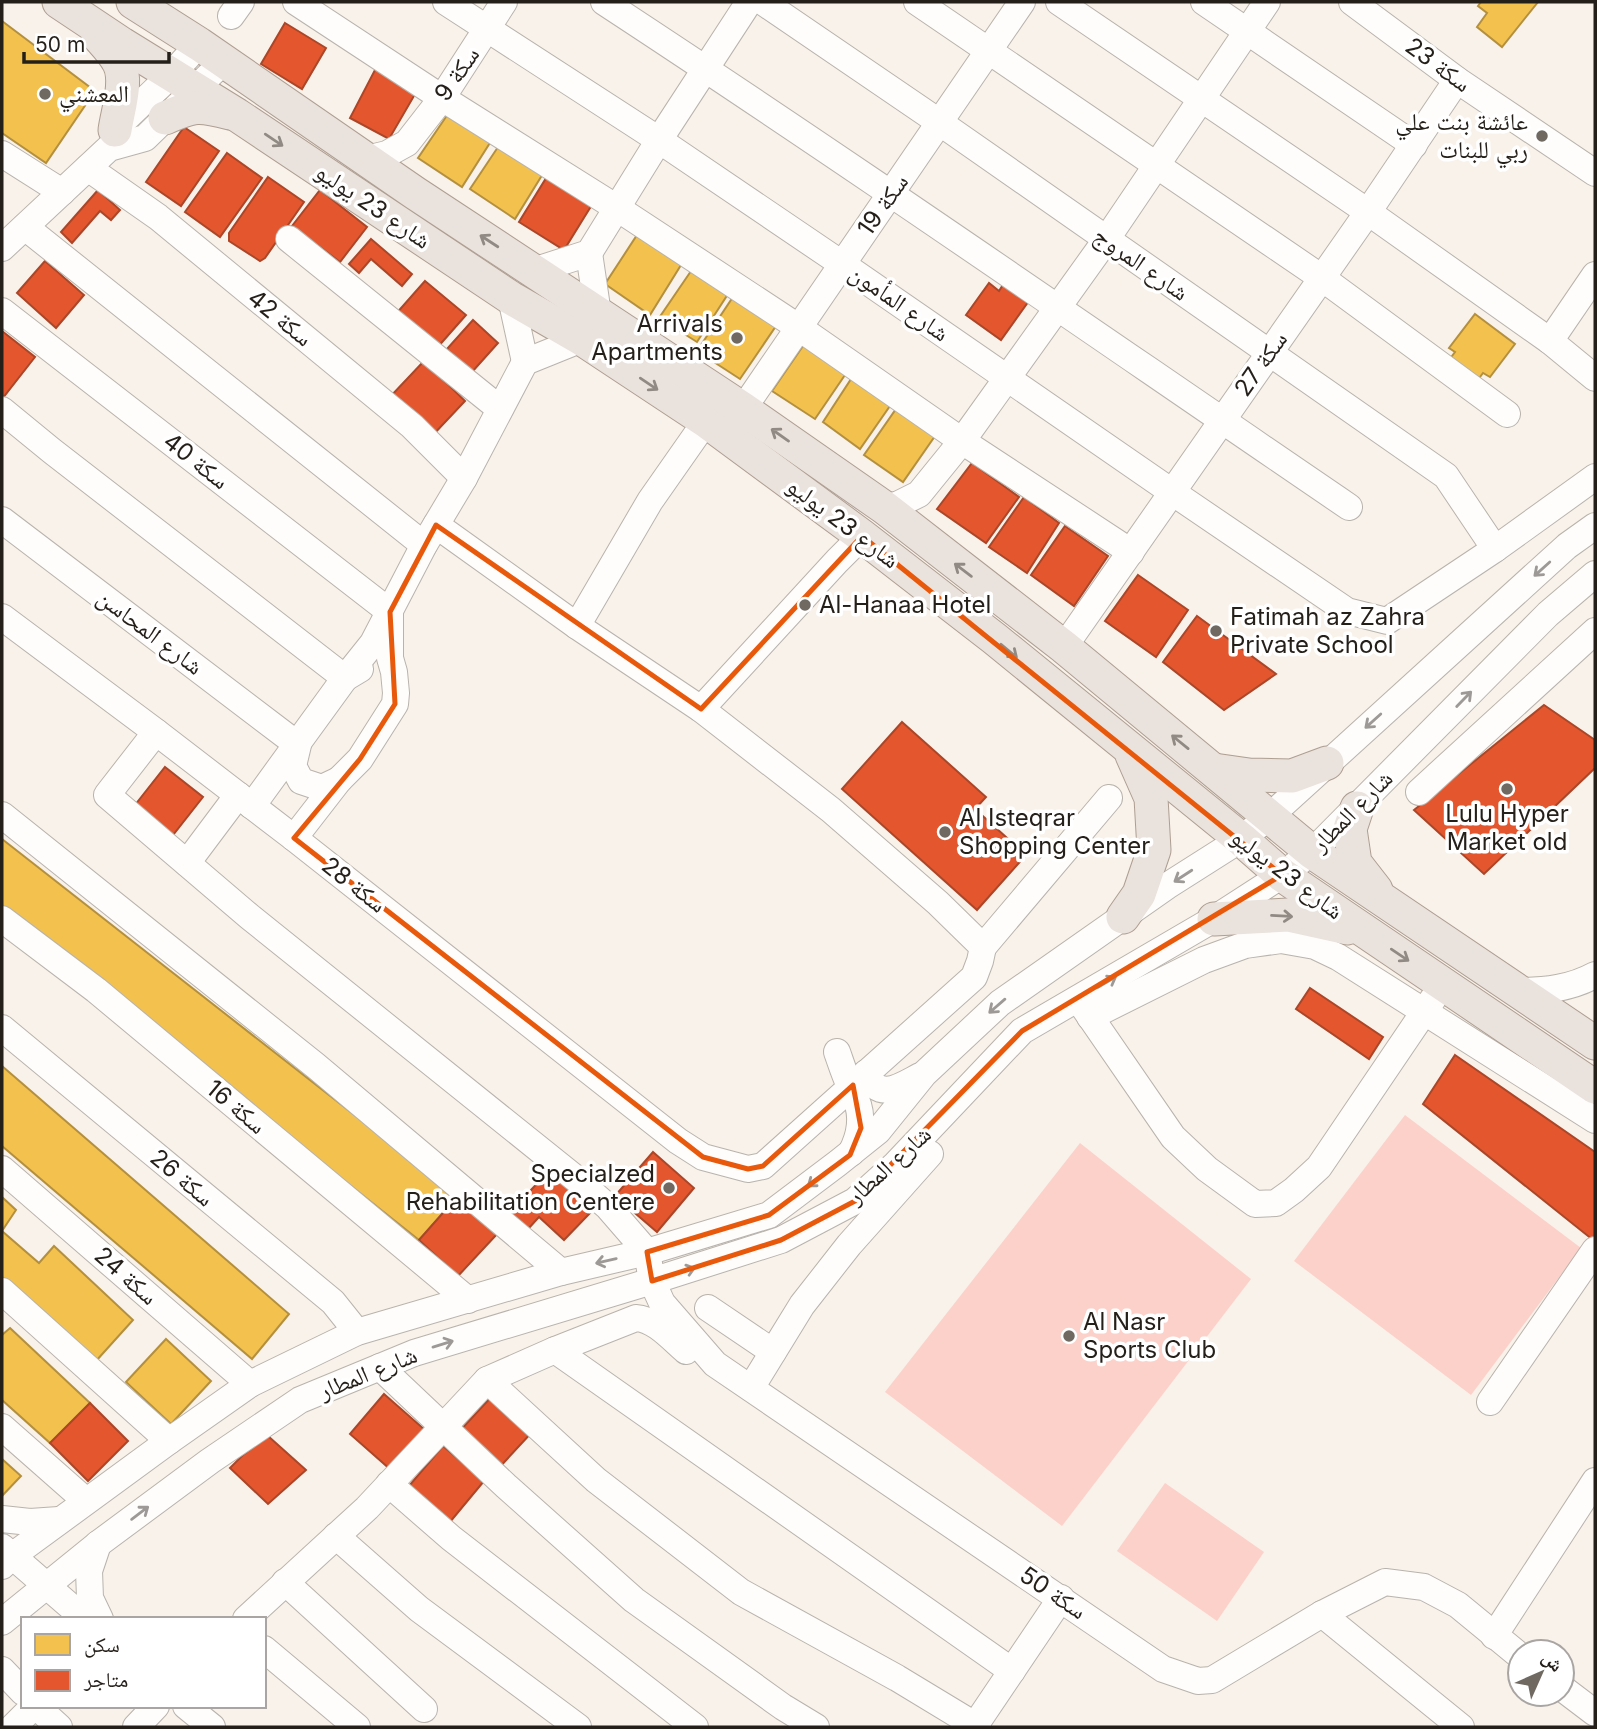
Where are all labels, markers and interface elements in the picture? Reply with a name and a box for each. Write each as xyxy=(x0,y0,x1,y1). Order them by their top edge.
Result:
scale bar xyxy=(24,21,170,65)
street label: 23 سكة xyxy=(1400,31,1477,98)
text: 50 m xyxy=(35,32,85,57)
street label: سكة 9 xyxy=(428,41,485,106)
place label: المعشني xyxy=(59,79,129,113)
marker: المعشني xyxy=(37,86,53,102)
place label: عائشة بنت علي ربي للبنات xyxy=(1395,107,1528,169)
marker: عائشة بنت علي ربي للبنات xyxy=(1534,128,1550,144)
one-way arrow xyxy=(264,133,283,147)
street label: شارع 23 يوليو xyxy=(309,156,437,256)
street label: سكة 19 xyxy=(851,168,914,241)
street label: شارع المروج xyxy=(1088,220,1194,308)
one-way arrow xyxy=(479,234,499,248)
street label: شارع المأمون xyxy=(843,258,955,348)
street label: سكة 42 xyxy=(242,283,318,352)
place label: Arrivals Apartments xyxy=(591,309,723,366)
street label: سكة 27 xyxy=(1228,326,1293,402)
marker: Arrivals Apartments xyxy=(729,330,745,346)
one-way arrow xyxy=(639,377,659,391)
street label: سكة 40 xyxy=(158,426,235,495)
one-way arrow xyxy=(771,428,790,442)
street label: شارع 23 يوليو xyxy=(781,471,905,575)
one-way arrow xyxy=(1533,561,1551,577)
one-way arrow xyxy=(954,562,973,577)
street label: شارع المحاسن xyxy=(91,582,209,682)
place label: Al-Hanaa Hotel xyxy=(819,590,991,619)
marker: Al-Hanaa Hotel xyxy=(797,597,813,613)
place label: Fatimah az Zahra Private School xyxy=(1230,602,1425,659)
marker: Fatimah az Zahra Private School xyxy=(1208,623,1224,639)
one-way arrow xyxy=(1000,643,1018,658)
one-way arrow xyxy=(1455,690,1472,707)
one-way arrow xyxy=(1365,713,1382,730)
one-way arrow xyxy=(1171,734,1189,750)
street label: شارع المطار xyxy=(1304,764,1399,859)
marker: Lulu Hyper Market old xyxy=(1499,781,1515,797)
place label: Lulu Hyper Market old xyxy=(1445,799,1569,856)
place label: Al Isteqrar Shopping Center xyxy=(959,803,1150,860)
street label: شارع 23 يوليو xyxy=(1225,822,1349,926)
marker: Al Isteqrar Shopping Center xyxy=(937,824,953,840)
street label: سكة 28 xyxy=(316,850,392,919)
one-way arrow xyxy=(1174,868,1193,883)
one-way arrow xyxy=(1270,910,1293,923)
one-way arrow xyxy=(1389,948,1409,962)
one-way arrow xyxy=(1096,974,1116,988)
one-way arrow xyxy=(988,998,1006,1014)
street label: سكة 16 xyxy=(201,1073,272,1140)
street label: شارع المطار xyxy=(840,1119,938,1211)
street label: سكة 26 xyxy=(145,1143,220,1212)
place label: Specialzed Rehabilitation Centere xyxy=(406,1159,655,1216)
one-way arrow xyxy=(807,1173,826,1188)
marker: Specialzed Rehabilitation Centere xyxy=(661,1180,677,1196)
street label: سكة 24 xyxy=(89,1240,164,1311)
one-way arrow xyxy=(595,1255,618,1269)
one-way arrow xyxy=(673,1264,695,1276)
place label: Al Nasr Sports Club xyxy=(1083,1307,1216,1364)
marker: Al Nasr Sports Club xyxy=(1061,1328,1077,1344)
one-way arrow xyxy=(432,1336,454,1349)
street label: شارع المطار xyxy=(313,1340,422,1407)
one-way arrow xyxy=(130,1506,149,1520)
street label: سكة 50 xyxy=(1014,1560,1092,1625)
legend xyxy=(21,1617,266,1708)
text: سكن xyxy=(84,1632,120,1658)
north arrow xyxy=(1506,1638,1576,1708)
text: ش xyxy=(1537,1646,1568,1677)
text: متاجر xyxy=(83,1667,128,1692)

